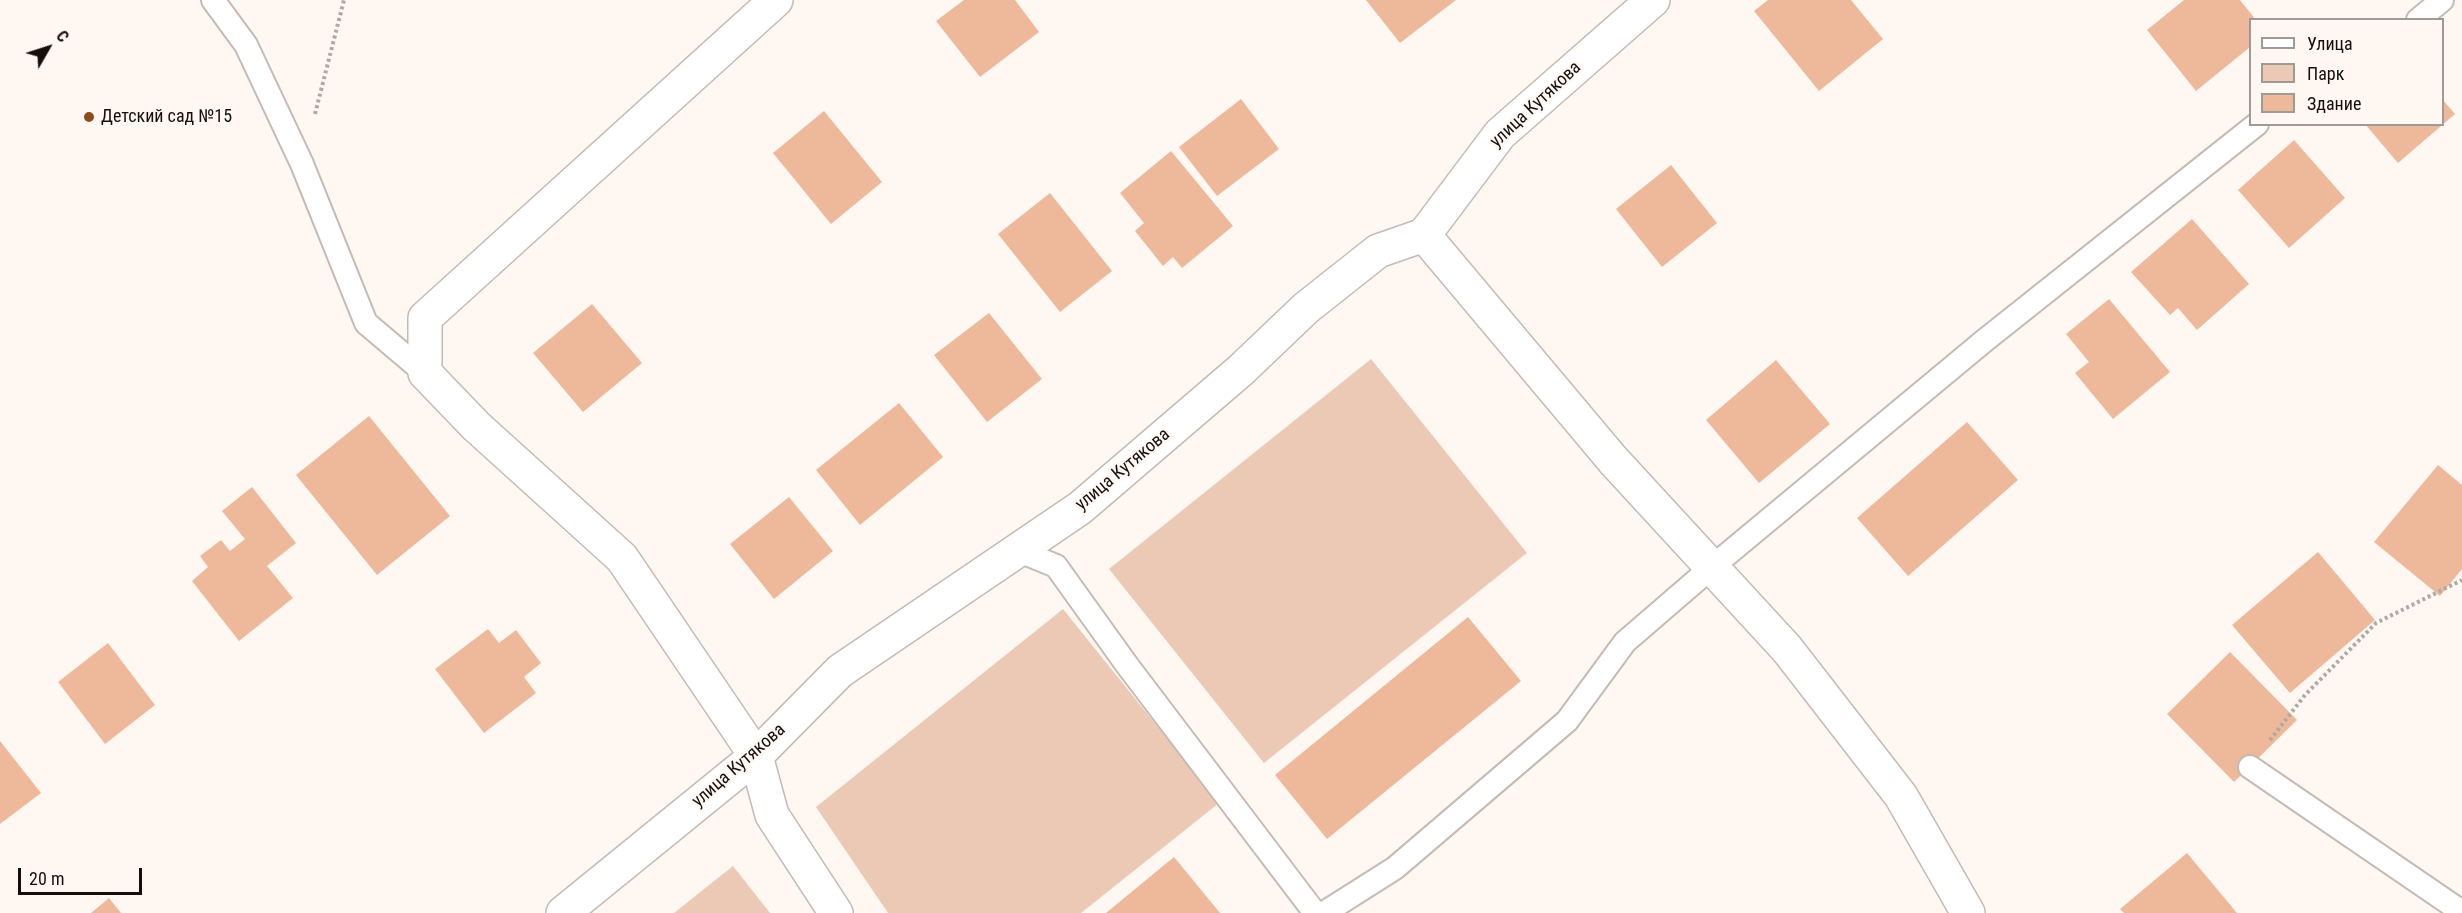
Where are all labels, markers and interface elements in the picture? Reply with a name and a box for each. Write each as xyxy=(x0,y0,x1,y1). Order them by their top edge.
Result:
north arrow xyxy=(18,18,78,78)
legend xyxy=(2249,18,2444,126)
text: С xyxy=(52,27,73,46)
text: Улица xyxy=(2307,33,2353,54)
street label: улица Кутякова xyxy=(1486,57,1586,153)
text: Парк xyxy=(2307,63,2344,84)
text: Здание xyxy=(2307,93,2361,114)
place label: Детский сад №15 xyxy=(101,106,232,128)
marker: Детский сад №15 xyxy=(82,110,96,124)
street label: улица Кутякова xyxy=(1071,424,1175,516)
street label: улица Кутякова xyxy=(688,720,790,812)
scale bar xyxy=(21,856,146,894)
text: 20 m xyxy=(29,868,64,889)

